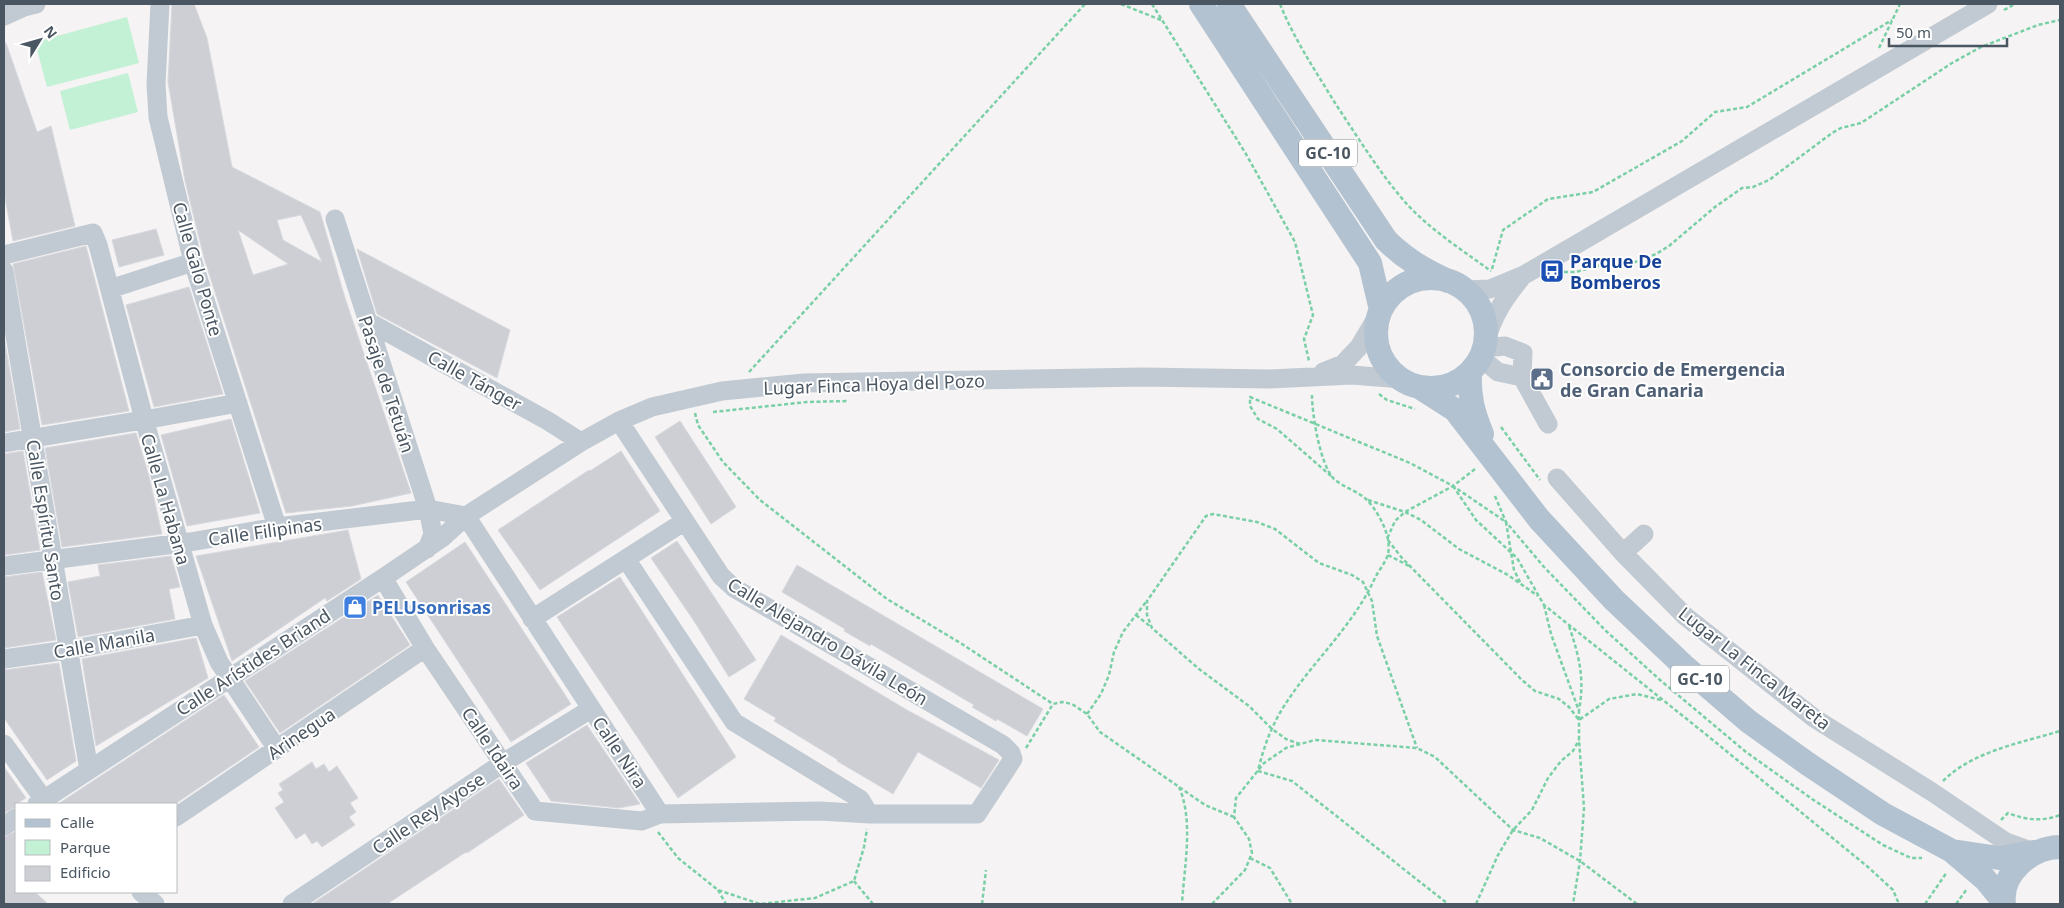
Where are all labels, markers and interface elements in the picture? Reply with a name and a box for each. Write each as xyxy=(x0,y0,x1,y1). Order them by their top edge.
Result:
north arrow xyxy=(15,15,65,65)
scale bar xyxy=(1889,15,2006,47)
text: N xyxy=(40,22,62,42)
text: 50 m xyxy=(1896,22,1931,42)
road number: GC-10 xyxy=(1299,140,1357,167)
street label: Calle Galo Ponte xyxy=(167,199,229,339)
place label: Parque De Bomberos xyxy=(1570,249,1662,294)
bus stop icon: Parque De Bomberos xyxy=(1539,258,1565,284)
street label: Pasaje de Tetuán xyxy=(354,312,420,456)
street label: Calle Tánger xyxy=(424,344,527,416)
place label: Consorcio de Emergencia de Gran Canaria xyxy=(1560,357,1785,402)
public building icon: Consorcio de Emergencia de Gran Canaria xyxy=(1529,366,1555,392)
street label: Lugar Finca Hoya del Pozo xyxy=(763,368,985,400)
street label: Calle La Habana xyxy=(136,430,196,568)
street label: Calle Espíritu Santo xyxy=(21,438,71,602)
street label: Calle Filipinas xyxy=(207,511,323,551)
street label: Calle Alejandro Dávila León xyxy=(723,572,933,710)
shop icon: PELUsonrisas xyxy=(342,594,368,620)
place label: PELUsonrisas xyxy=(372,595,491,619)
street label: Lugar La Finca Mareta xyxy=(1674,601,1836,735)
street label: Calle Arístides Briand xyxy=(171,603,335,721)
street label: Calle Manila xyxy=(51,622,157,664)
road number: GC-10 xyxy=(1671,666,1729,692)
street label: Arinegua xyxy=(262,701,340,765)
street label: Calle Idaira xyxy=(457,702,529,794)
street label: Calle Nira xyxy=(587,712,653,792)
street label: Calle Rey Ayose xyxy=(367,766,489,860)
legend xyxy=(15,803,178,893)
text: Calle xyxy=(60,812,94,832)
text: Parque xyxy=(60,837,110,857)
text: Edificio xyxy=(60,862,111,882)

